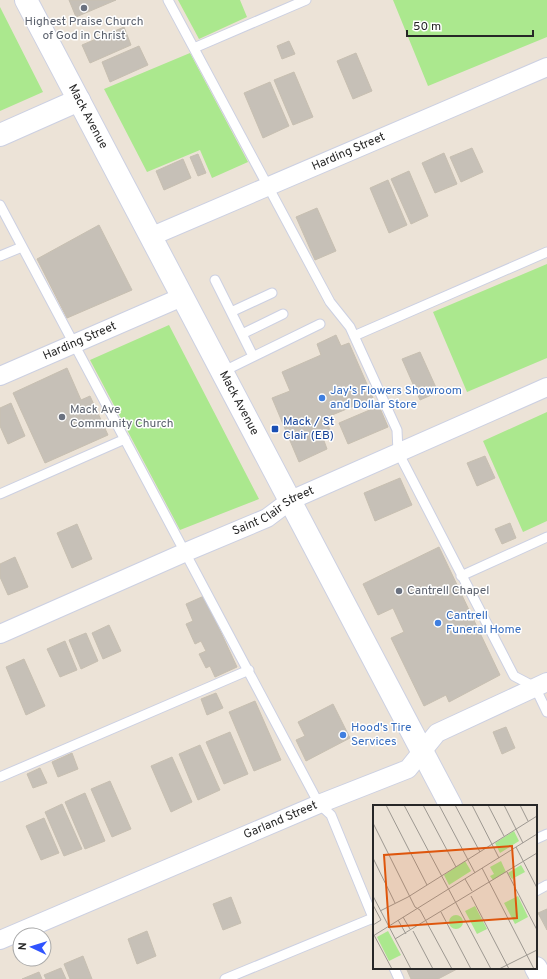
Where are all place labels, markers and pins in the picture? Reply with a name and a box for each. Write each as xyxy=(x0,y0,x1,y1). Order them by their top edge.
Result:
marker: Highest Praise Church of God in Christ xyxy=(79,3,89,13)
place label: Highest Praise Church of God in Christ xyxy=(25,14,143,44)
place label: Jay's Flowers Showroom and Dollar Store xyxy=(330,383,462,413)
marker: Jay's Flowers Showroom and Dollar Store xyxy=(317,393,327,403)
place label: Mack Ave Community Church xyxy=(70,402,174,432)
marker: Mack Ave Community Church xyxy=(57,412,67,422)
place label: Mack / St Clair (EB) xyxy=(283,414,334,444)
marker: Mack / St Clair (EB) xyxy=(270,424,280,434)
place label: Cantrell Chapel xyxy=(407,583,489,599)
marker: Cantrell Chapel xyxy=(394,586,404,596)
place label: Cantrell Funeral Home xyxy=(446,608,521,638)
marker: Cantrell Funeral Home xyxy=(433,618,443,628)
place label: Hood's Tire Services xyxy=(351,720,411,750)
marker: Hood's Tire Services xyxy=(338,730,348,740)

